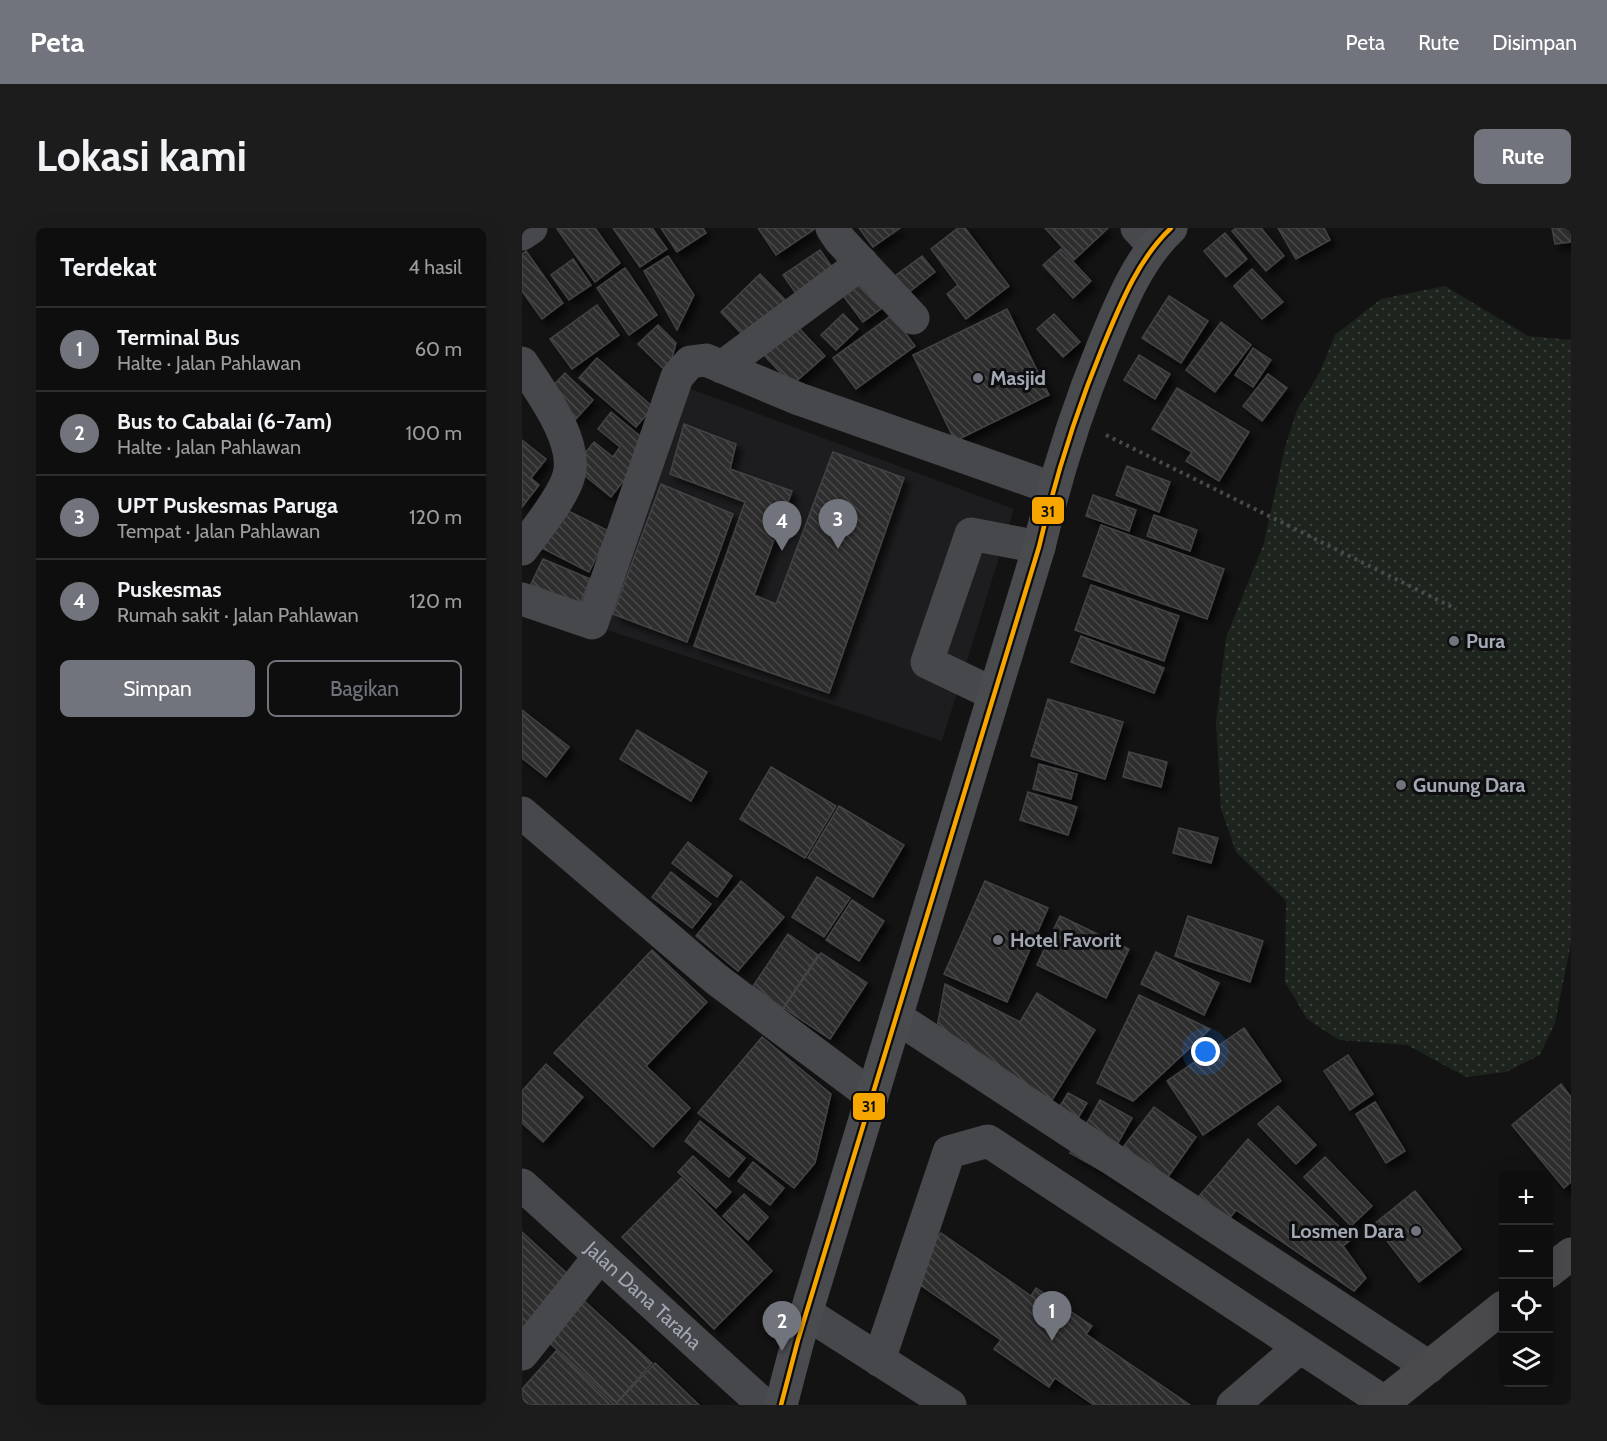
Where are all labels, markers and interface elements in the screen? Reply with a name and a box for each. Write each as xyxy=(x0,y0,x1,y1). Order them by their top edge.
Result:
text: Peta xyxy=(30,25,84,59)
text: Peta xyxy=(1346,30,1385,55)
text: Rute xyxy=(1418,30,1459,55)
text: Disimpan xyxy=(1492,30,1577,55)
button: Rute xyxy=(1474,129,1571,184)
text: Lokasi kami xyxy=(36,130,247,182)
text: Terdekat xyxy=(60,251,157,283)
text: 4 hasil xyxy=(408,255,462,279)
text: Terminal Bus xyxy=(117,324,240,351)
text: 1 xyxy=(76,337,83,361)
text: 60 m xyxy=(415,337,462,361)
text: Halte · Jalan Pahlawan xyxy=(117,351,301,375)
place label: Masjid xyxy=(990,366,1046,390)
marker: Masjid xyxy=(971,371,985,385)
text: Bus to Cabalai (6-7am) xyxy=(117,408,332,435)
text: 2 xyxy=(74,421,85,445)
text: 100 m xyxy=(406,421,462,445)
text: Halte · Jalan Pahlawan xyxy=(117,435,301,459)
text: UPT Puskesmas Paruga xyxy=(117,492,338,519)
line badge: 31 xyxy=(1031,496,1065,525)
pin: 3 xyxy=(818,500,858,549)
pin: 4 xyxy=(762,502,802,551)
text: 31 xyxy=(1041,502,1055,521)
text: 3 xyxy=(74,505,85,529)
text: 120 m xyxy=(409,505,462,529)
text: Tempat · Jalan Pahlawan xyxy=(117,519,320,543)
text: Puskesmas xyxy=(117,576,222,603)
text: 4 xyxy=(73,589,86,613)
text: 120 m xyxy=(409,589,462,613)
text: Rumah sakit · Jalan Pahlawan xyxy=(117,603,359,627)
place label: Pura xyxy=(1466,629,1505,653)
marker: Pura xyxy=(1447,634,1461,648)
button: Simpan xyxy=(60,660,255,717)
button: Bagikan xyxy=(267,660,462,717)
place label: Gunung Dara xyxy=(1413,773,1525,797)
marker: Gunung Dara xyxy=(1394,778,1408,792)
place label: Hotel Favorit xyxy=(1010,928,1121,952)
marker: Hotel Favorit xyxy=(991,933,1005,947)
your location xyxy=(1191,1037,1220,1066)
line badge: 31 xyxy=(852,1092,886,1121)
text: 31 xyxy=(862,1097,876,1116)
map controls xyxy=(1499,1171,1553,1387)
button: + xyxy=(1499,1171,1553,1225)
place label: Losmen Dara xyxy=(1290,1219,1404,1243)
marker: Losmen Dara xyxy=(1409,1224,1423,1238)
button: − xyxy=(1499,1225,1553,1279)
street label: Jalan Dana Taraha xyxy=(579,1236,707,1355)
button: locate xyxy=(1499,1279,1553,1333)
pin: 1 xyxy=(1032,1292,1072,1341)
pin: 2 xyxy=(762,1302,802,1351)
button: layers xyxy=(1499,1333,1553,1387)

